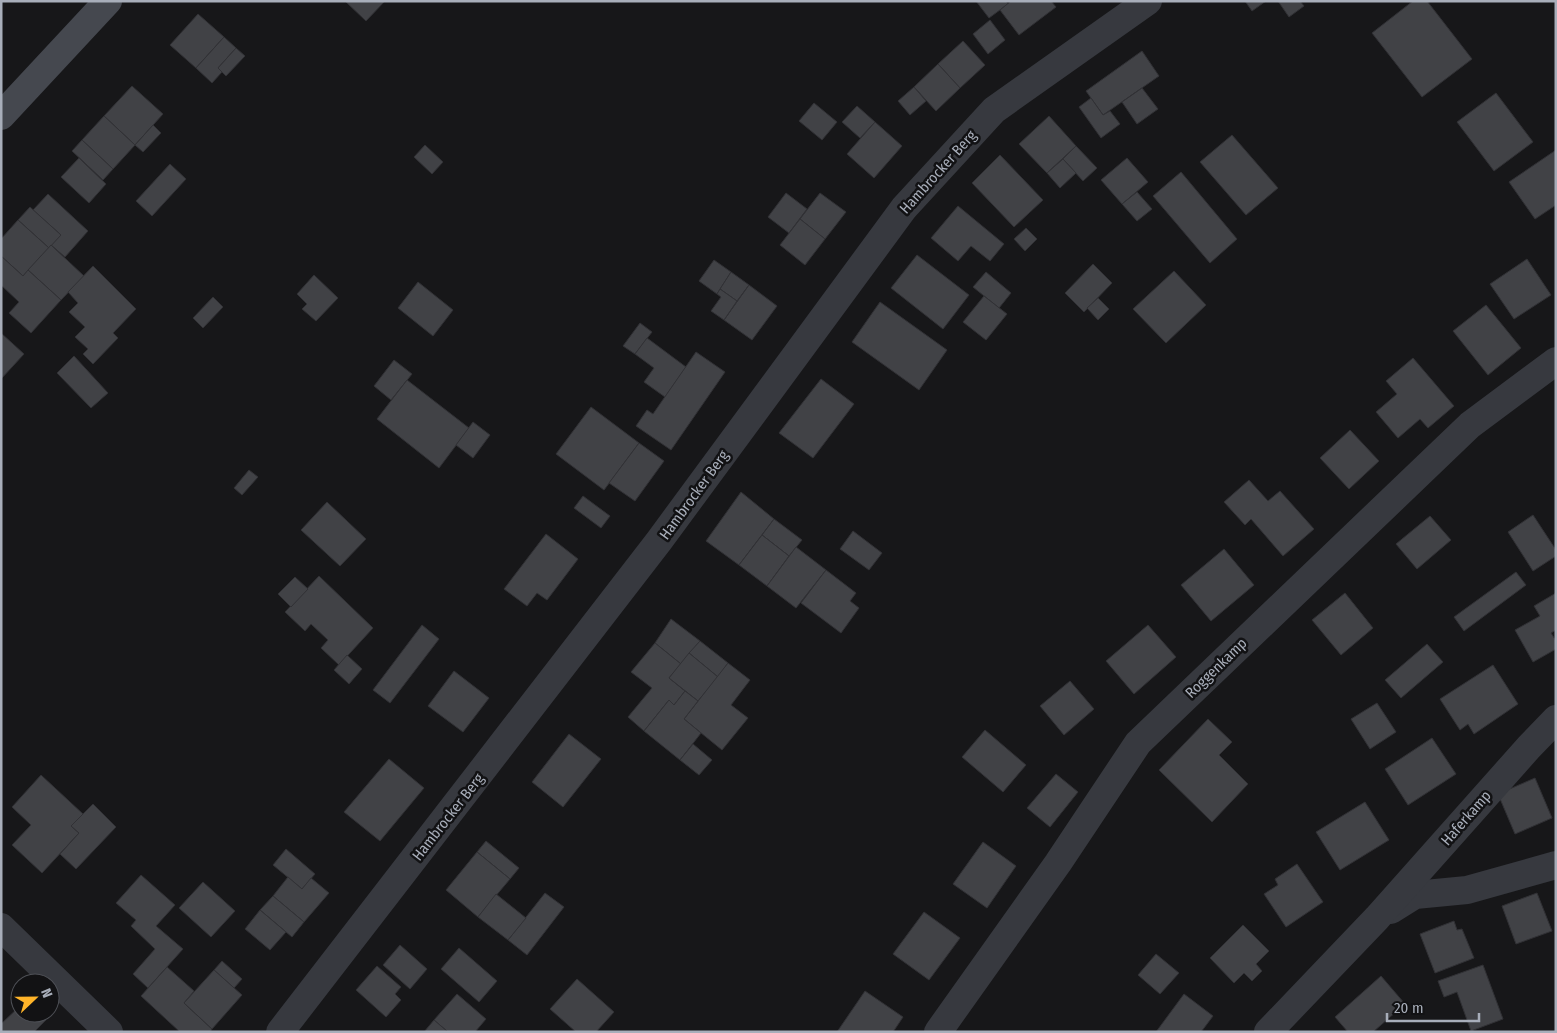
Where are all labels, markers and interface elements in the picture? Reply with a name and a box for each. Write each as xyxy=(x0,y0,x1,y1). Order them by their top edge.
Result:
street label: Hambrocker Berg xyxy=(896,127,980,217)
street label: Hambrocker Berg xyxy=(656,447,732,543)
street label: Roggenkamp xyxy=(1181,634,1251,702)
street label: Hambrocker Berg xyxy=(408,770,488,864)
street label: Haferkamp xyxy=(1437,787,1495,849)
north arrow xyxy=(10,973,60,1023)
text: N xyxy=(37,986,56,1000)
scale bar xyxy=(1387,990,1480,1022)
text: 20 m xyxy=(1394,999,1424,1017)

